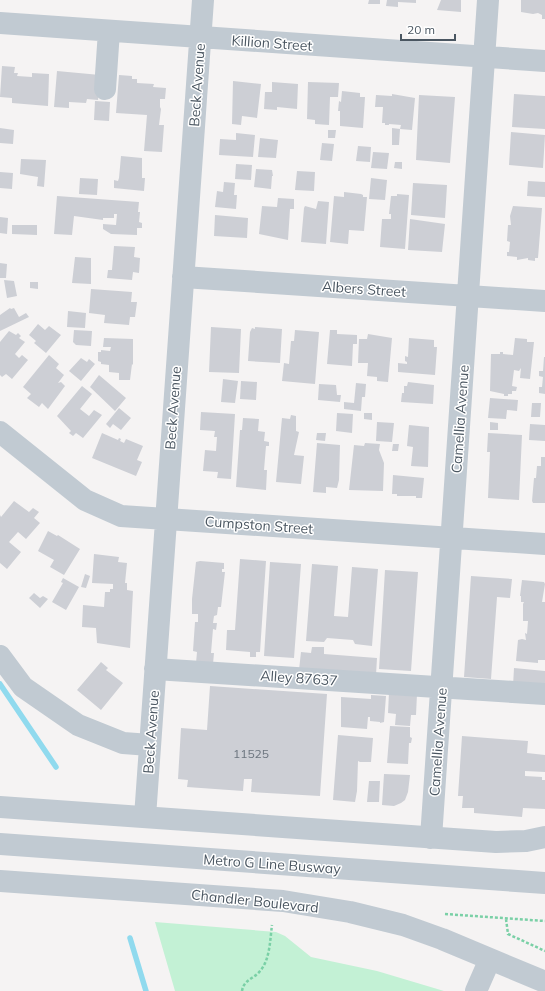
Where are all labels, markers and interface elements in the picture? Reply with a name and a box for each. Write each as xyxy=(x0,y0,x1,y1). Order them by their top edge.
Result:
scale bar xyxy=(401,16,455,42)
text: 20 m xyxy=(407,22,435,37)
street label: Killion Street xyxy=(231,31,313,55)
street label: Beck Avenue xyxy=(185,43,209,127)
street label: Albers Street xyxy=(321,277,407,301)
street label: Camellia Avenue xyxy=(447,364,473,474)
street label: Beck Avenue xyxy=(161,366,185,450)
street label: Cumpston Street xyxy=(204,512,314,538)
street label: Alley 87637 xyxy=(260,666,338,690)
street label: Camellia Avenue xyxy=(425,687,451,797)
street label: Beck Avenue xyxy=(139,690,163,774)
house number: 11525 xyxy=(233,746,269,761)
street label: Metro G Line Busway xyxy=(203,850,342,878)
street label: Chandler Boulevard xyxy=(190,885,320,917)

